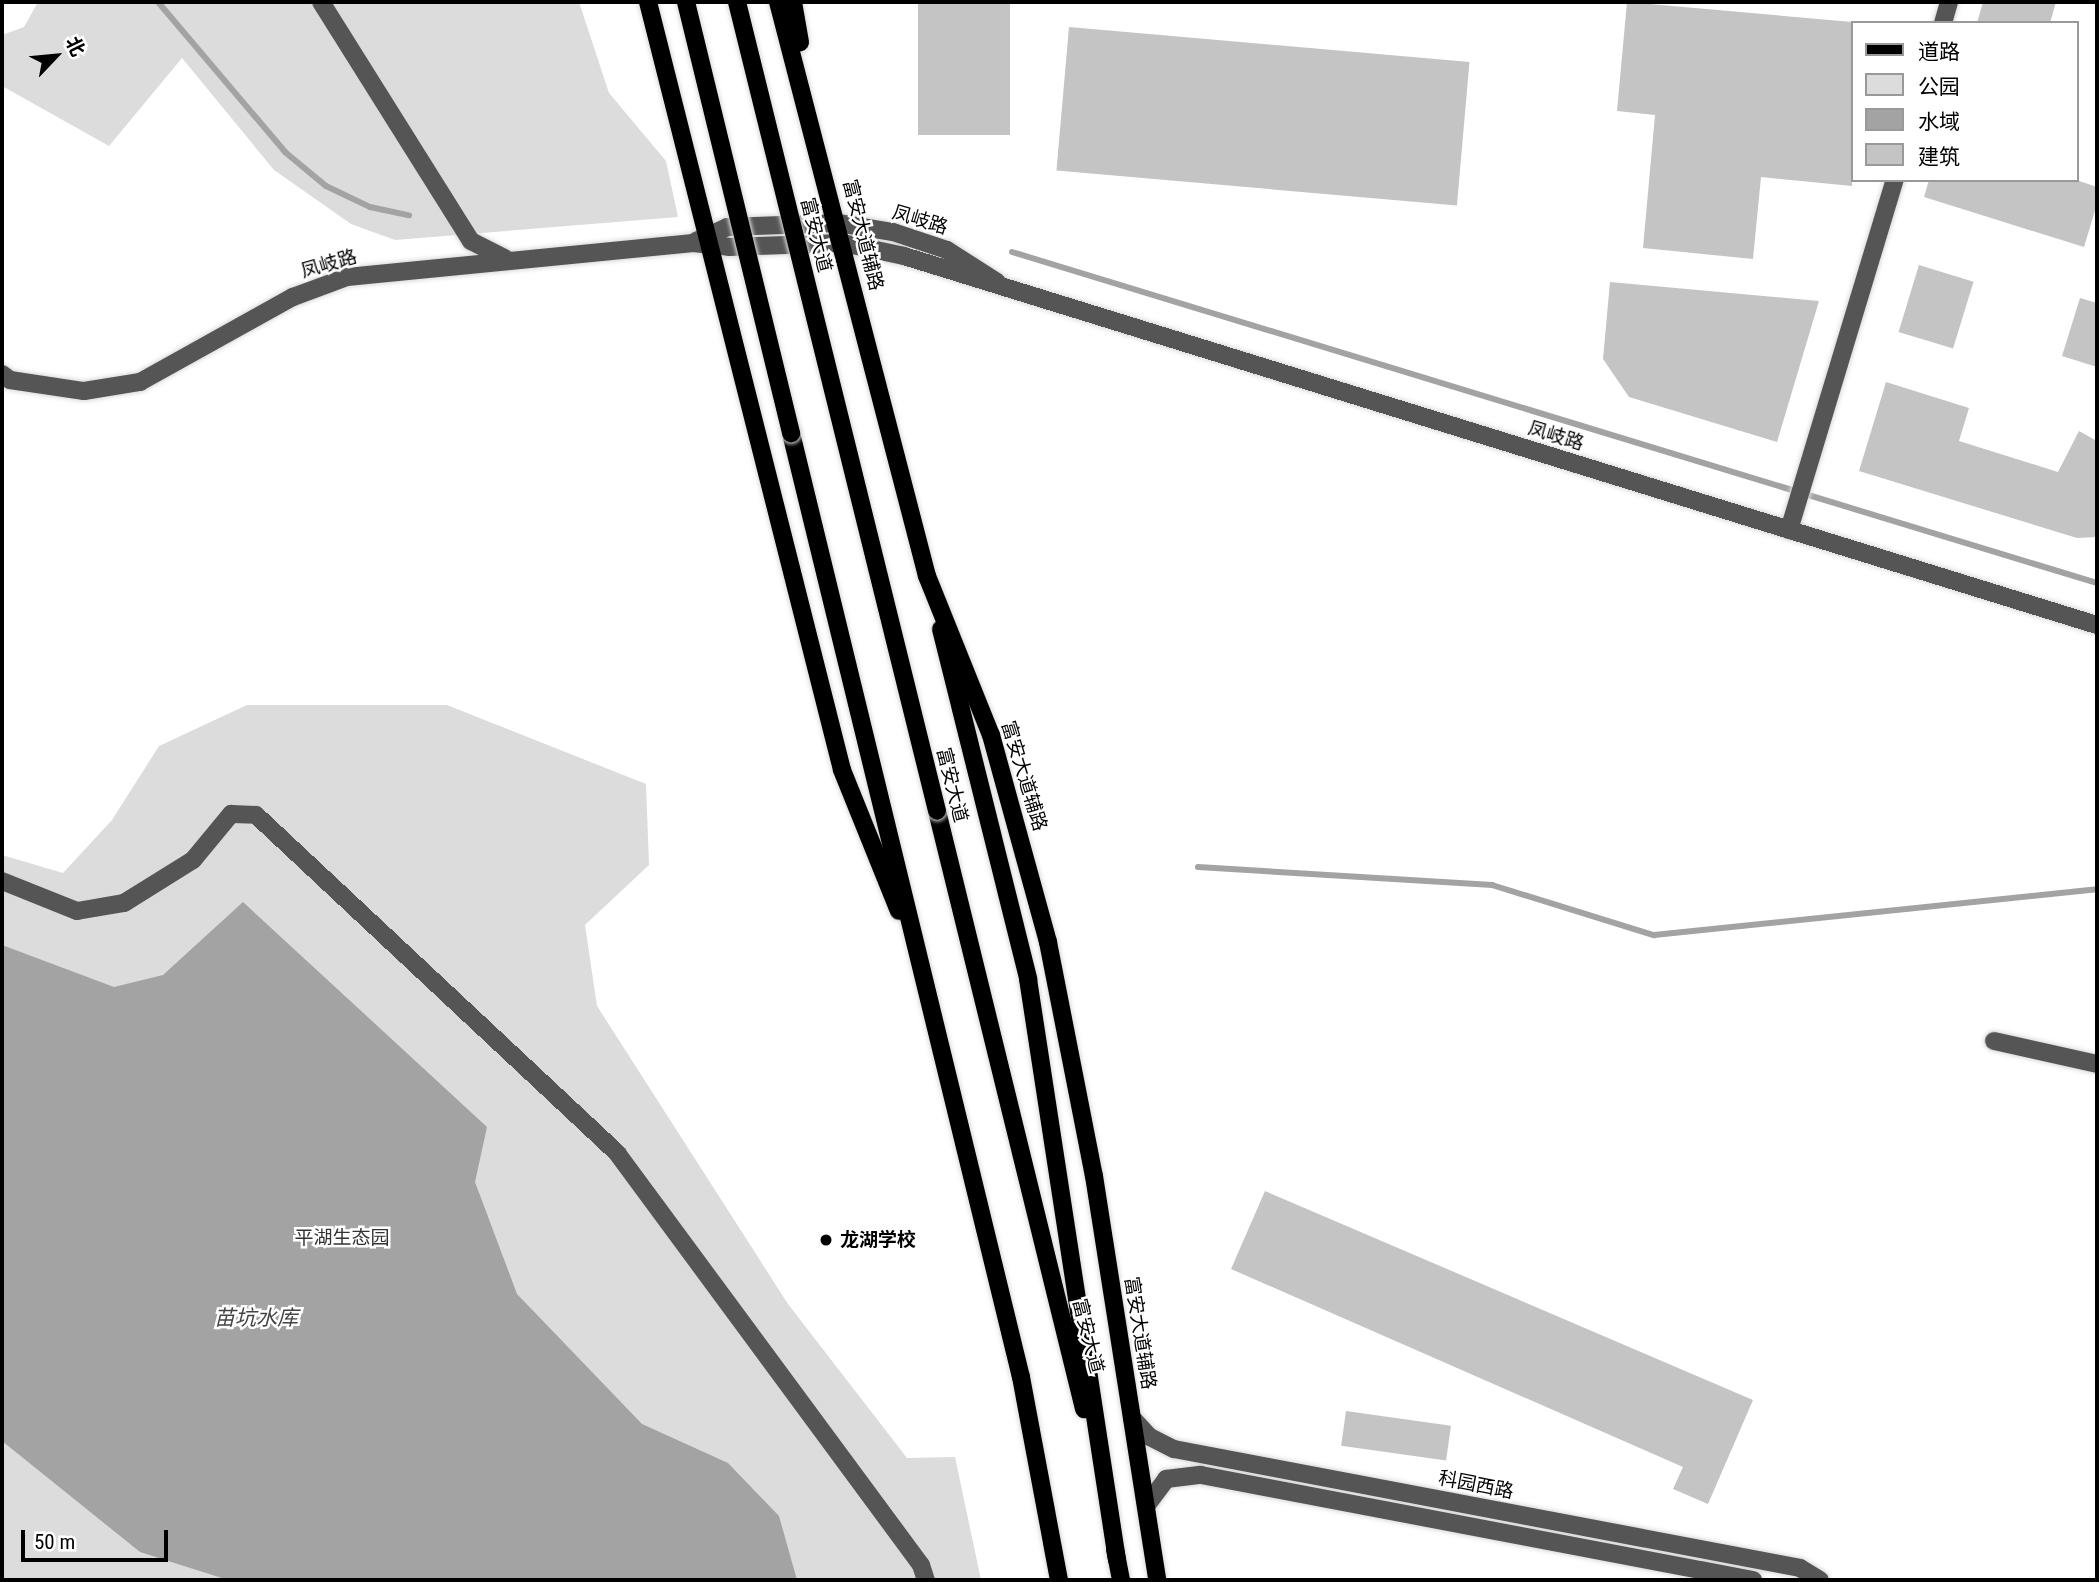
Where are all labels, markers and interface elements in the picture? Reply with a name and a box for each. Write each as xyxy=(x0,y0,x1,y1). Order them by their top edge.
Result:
north arrow xyxy=(21,21,91,91)
legend xyxy=(1850,21,2078,182)
text: 北 xyxy=(61,33,90,60)
text: 道路 xyxy=(1918,40,1960,64)
text: 公园 xyxy=(1918,75,1960,99)
text: 水域 xyxy=(1918,110,1960,134)
text: 建筑 xyxy=(1918,145,1960,169)
street label: 富安大道辅路 xyxy=(838,177,888,293)
street label: 富安大道 xyxy=(796,195,836,275)
street label: 凤岐路 xyxy=(889,201,951,239)
street label: 凤岐路 xyxy=(298,245,360,283)
street label: 凤岐路 xyxy=(1525,417,1587,455)
street label: 富安大道辅路 xyxy=(996,718,1052,834)
street label: 富安大道 xyxy=(932,745,972,825)
park label: 平湖生态园 xyxy=(295,1227,389,1249)
place label: 龙湖学校 xyxy=(840,1229,916,1251)
marker: 龙湖学校 xyxy=(818,1232,834,1248)
street label: 富安大道辅路 xyxy=(1120,1275,1160,1391)
street label: 富安大道 xyxy=(1068,1296,1108,1376)
water label: 苗坑水库 xyxy=(214,1305,298,1331)
street label: 科园西路 xyxy=(1437,1467,1515,1503)
scale bar xyxy=(24,1516,172,1560)
text: 50 m xyxy=(34,1530,75,1554)

